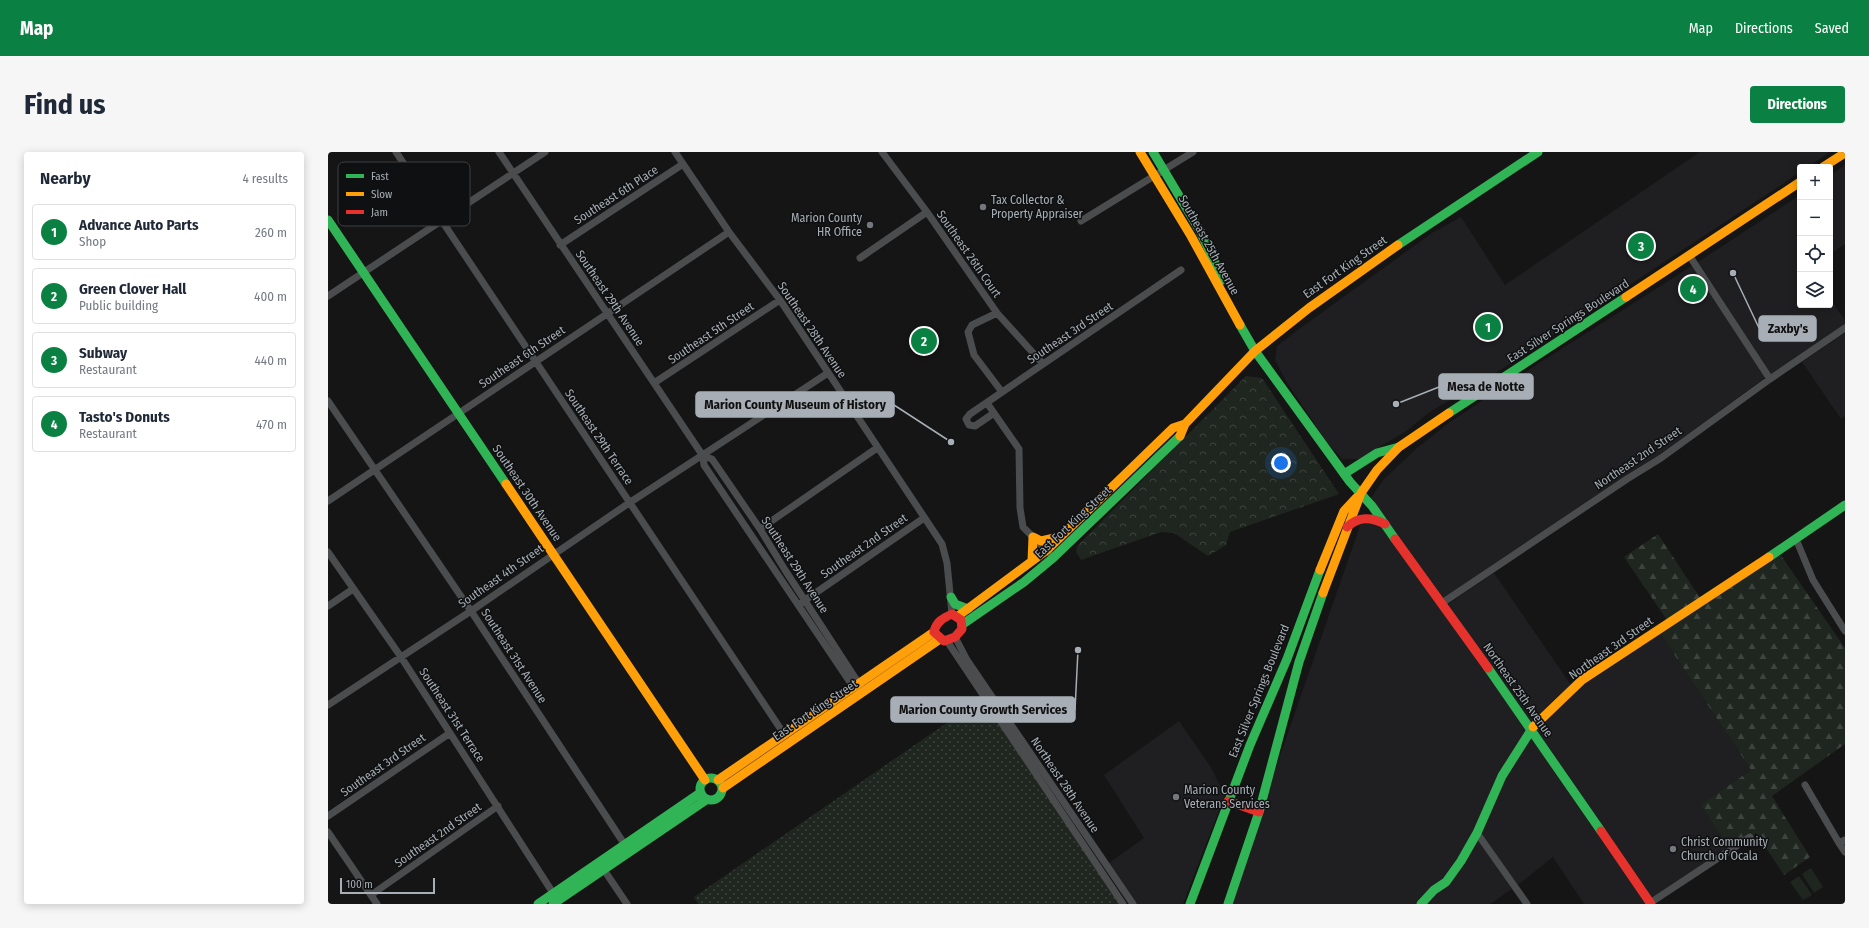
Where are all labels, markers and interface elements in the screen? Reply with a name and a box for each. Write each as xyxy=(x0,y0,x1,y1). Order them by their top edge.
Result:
text: Map xyxy=(20,17,53,40)
text: Map xyxy=(1689,20,1713,37)
text: Directions xyxy=(1735,20,1793,37)
text: Saved xyxy=(1815,20,1849,37)
button: Directions xyxy=(1750,86,1845,123)
text: Find us xyxy=(24,88,106,121)
legend xyxy=(338,162,470,226)
street label: Southeast 6th Place xyxy=(571,163,661,227)
map controls xyxy=(1797,164,1833,308)
button: + xyxy=(1797,164,1833,200)
text: Nearby xyxy=(40,168,91,189)
text: Fast xyxy=(371,170,389,183)
text: 4 results xyxy=(242,171,288,186)
text: Slow xyxy=(371,188,392,201)
place label: Tax Collector & Property Appraiser xyxy=(991,193,1084,221)
street label: Southeast 25th Avenue xyxy=(1176,193,1242,297)
button: − xyxy=(1797,200,1833,236)
marker: Tax Collector & Property Appraiser xyxy=(978,202,988,212)
text: Jam xyxy=(371,206,388,219)
street label: Southeast 26th Court xyxy=(934,208,1004,300)
place label: Marion County HR Office xyxy=(791,211,863,239)
text: Advance Auto Parts xyxy=(79,216,199,234)
marker: Marion County HR Office xyxy=(865,220,875,230)
text: 1 xyxy=(51,225,57,240)
text: 260 m xyxy=(255,225,287,240)
pin: 3 xyxy=(1628,231,1654,261)
street label: East Fort King Street xyxy=(1300,233,1390,301)
text: Shop xyxy=(79,234,106,249)
button: locate xyxy=(1797,236,1833,272)
street label: Southeast 29th Avenue xyxy=(573,247,647,349)
button: layers xyxy=(1797,272,1833,308)
pin: 4 xyxy=(1680,274,1706,304)
street label: East Silver Springs Boulevard xyxy=(1505,276,1631,366)
street label: Southeast 28th Avenue xyxy=(775,279,849,381)
text: Green Clover Hall xyxy=(79,280,186,298)
text: 2 xyxy=(51,289,57,304)
text: 400 m xyxy=(254,289,287,304)
text: Public building xyxy=(79,298,158,313)
street label: Southeast 5th Street xyxy=(666,299,757,367)
street label: Southeast 3rd Street xyxy=(1025,299,1116,367)
pin: 1 xyxy=(1475,312,1501,342)
callout: Zaxby's xyxy=(1759,316,1816,341)
text: Zaxby's xyxy=(1768,321,1809,336)
street label: Southeast 6th Street xyxy=(476,323,568,391)
pin: 2 xyxy=(911,326,937,356)
text: Subway xyxy=(79,344,127,362)
text: 3 xyxy=(51,353,57,368)
text: 440 m xyxy=(255,353,287,368)
text: Restaurant xyxy=(79,362,137,377)
callout: Mesa de Notte xyxy=(1439,374,1533,399)
text: Mesa de Notte xyxy=(1447,379,1525,394)
street label: Southeast 29th Terrace xyxy=(562,387,636,487)
callout: Marion County Museum of History xyxy=(696,392,894,417)
text: Marion County Museum of History xyxy=(704,397,887,412)
text: Tasto's Donuts xyxy=(79,408,170,426)
text: 4 xyxy=(51,417,57,432)
text: 470 m xyxy=(256,417,287,432)
street label: Northeast 2nd Street xyxy=(1592,424,1684,492)
text: Restaurant xyxy=(79,426,137,441)
street label: Southeast 30th Avenue xyxy=(490,442,564,544)
your location xyxy=(1271,453,1291,473)
street label: East Fort King Street xyxy=(1032,483,1114,561)
street label: Southeast 2nd Street xyxy=(818,511,910,581)
street label: Southeast 29th Avenue xyxy=(759,514,832,616)
street label: Southeast 4th Street xyxy=(456,541,546,611)
street label: Southeast 31st Avenue xyxy=(478,606,550,706)
street label: Northeast 3rd Street xyxy=(1566,614,1656,682)
street label: East Silver Springs Boulevard xyxy=(1226,622,1292,760)
street label: Northeast 25th Avenue xyxy=(1480,640,1556,740)
street label: Southeast 31st Terrace xyxy=(416,665,488,765)
street label: East Fort King Street xyxy=(770,677,860,743)
callout: Marion County Growth Services xyxy=(891,697,1075,722)
text: Marion County Growth Services xyxy=(899,702,1067,717)
street label: Southeast 3rd Street xyxy=(338,730,428,799)
street label: Northeast 28th Avenue xyxy=(1028,735,1102,835)
place label: Marion County Veterans Services xyxy=(1184,783,1270,811)
marker: Marion County Veterans Services xyxy=(1171,792,1181,802)
street label: Southeast 2nd Street xyxy=(392,800,484,870)
place label: Christ Community Church of Ocala xyxy=(1681,835,1769,863)
marker: Christ Community Church of Ocala xyxy=(1668,844,1678,854)
scale bar xyxy=(340,876,435,895)
text: 100 m xyxy=(346,878,373,891)

